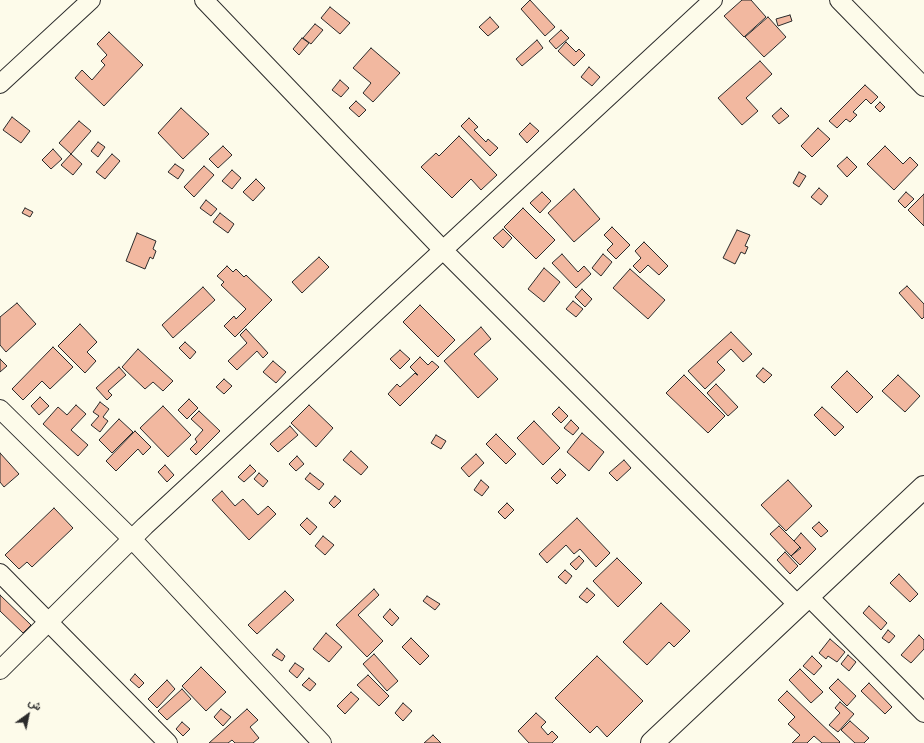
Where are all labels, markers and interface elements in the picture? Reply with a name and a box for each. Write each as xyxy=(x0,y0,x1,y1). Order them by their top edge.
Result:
north arrow xyxy=(8,695,48,735)
text: ش xyxy=(26,695,44,714)

